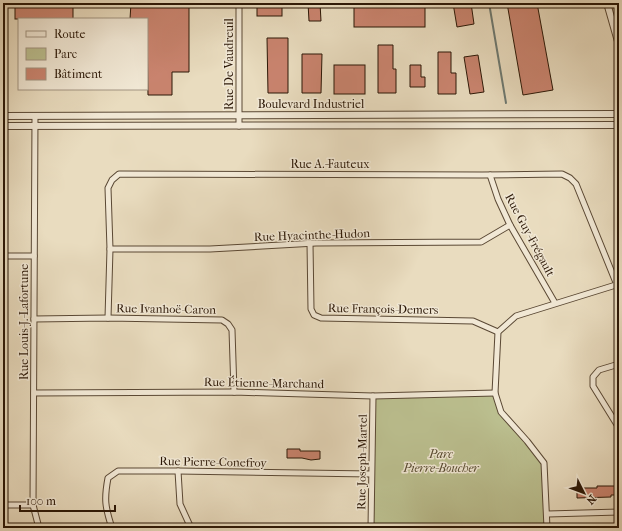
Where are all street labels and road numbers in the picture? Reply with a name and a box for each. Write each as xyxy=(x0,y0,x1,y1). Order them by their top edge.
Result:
street label: Rue De Vaudreuil xyxy=(222,17,236,110)
street label: Boulevard Industriel xyxy=(258,97,365,111)
street label: Rue A.-Fauteux xyxy=(291,157,370,171)
street label: Rue Guy-Frégault xyxy=(502,191,558,280)
street label: Rue Hyacinthe-Hudon xyxy=(254,226,370,244)
street label: Rue Louis-J.-Lafortune xyxy=(17,264,31,380)
street label: Rue Ivanhoë-Caron xyxy=(116,301,216,317)
street label: Rue François-Demers xyxy=(328,301,439,318)
street label: Rue Étienne-Marchand xyxy=(204,374,325,391)
street label: Rue Joseph-Martel xyxy=(354,413,370,510)
street label: Rue Pierre-Conefroy xyxy=(159,454,268,470)

